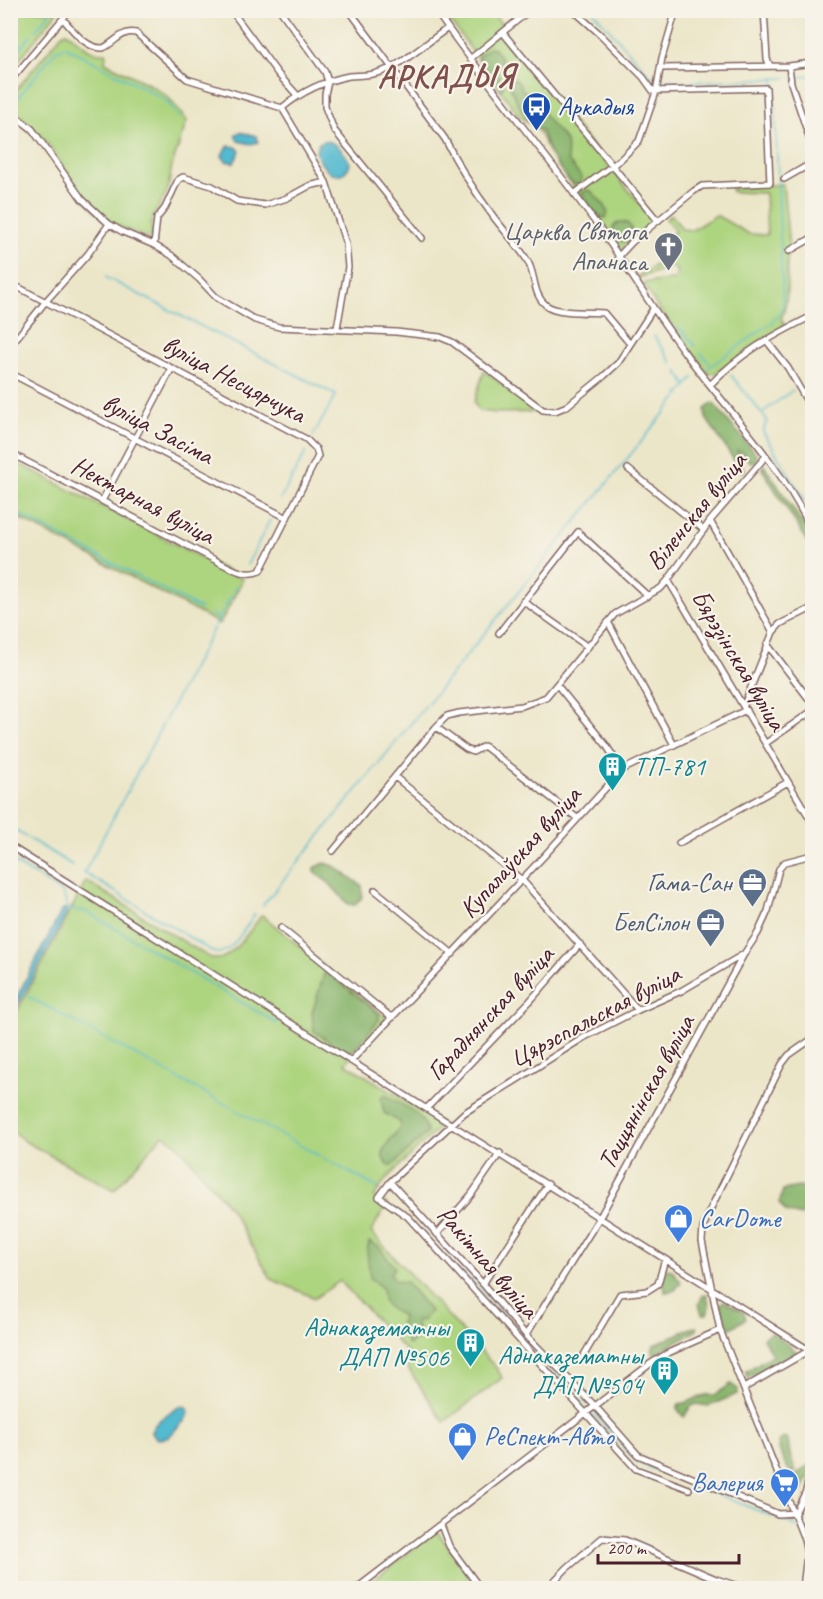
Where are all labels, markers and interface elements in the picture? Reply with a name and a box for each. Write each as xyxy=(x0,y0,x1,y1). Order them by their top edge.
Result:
district label: АРКАДЫЯ xyxy=(378,56,519,97)
bus stop icon: Аркадыя xyxy=(521,90,553,132)
place label: Аркадыя xyxy=(558,90,635,123)
place label: Царква Святога Апанаса xyxy=(504,215,649,278)
church icon: Царква Святога Апанаса xyxy=(652,230,684,272)
street label: вуліца Несцярчука xyxy=(157,328,313,431)
street label: вуліца Засіма xyxy=(97,386,221,473)
street label: Віленская вуліца xyxy=(638,444,755,577)
street label: Нектарная вуліца xyxy=(66,448,222,552)
street label: Бярэзінская вуліца xyxy=(683,583,795,739)
building icon: ТП-781 xyxy=(597,750,629,792)
place label: ТП-781 xyxy=(634,750,706,783)
street label: Купалаўская вуліца xyxy=(452,778,589,925)
place label: Гама-Сан xyxy=(647,866,733,899)
office icon: Гама-Сан xyxy=(737,866,769,908)
place label: БелСілон xyxy=(612,906,691,939)
office icon: БелСілон xyxy=(694,906,726,948)
street label: Гараднянская вуліца xyxy=(419,938,562,1087)
street label: Цярэспальская вуліца xyxy=(504,956,687,1075)
street label: Таццянінская вуліца xyxy=(590,1007,703,1175)
street label: Ракітная вуліца xyxy=(430,1199,547,1327)
shop icon: CarDome xyxy=(662,1202,694,1244)
place label: CarDome xyxy=(699,1202,782,1235)
place label: Аднаказематны ДАП №506 xyxy=(304,1311,451,1374)
building icon: Аднаказематны ДАП №506 xyxy=(454,1326,486,1368)
place label: Аднаказематны ДАП №504 xyxy=(498,1339,645,1402)
building icon: Аднаказематны ДАП №504 xyxy=(648,1354,680,1396)
shop icon: РеСпект-Авто xyxy=(447,1420,479,1462)
place label: РеСпект-Авто xyxy=(484,1420,615,1453)
place label: Валерия xyxy=(691,1466,765,1499)
supermarket icon: Валерия xyxy=(768,1466,800,1508)
scale bar xyxy=(598,1527,739,1565)
text: 200 m xyxy=(607,1537,648,1559)

